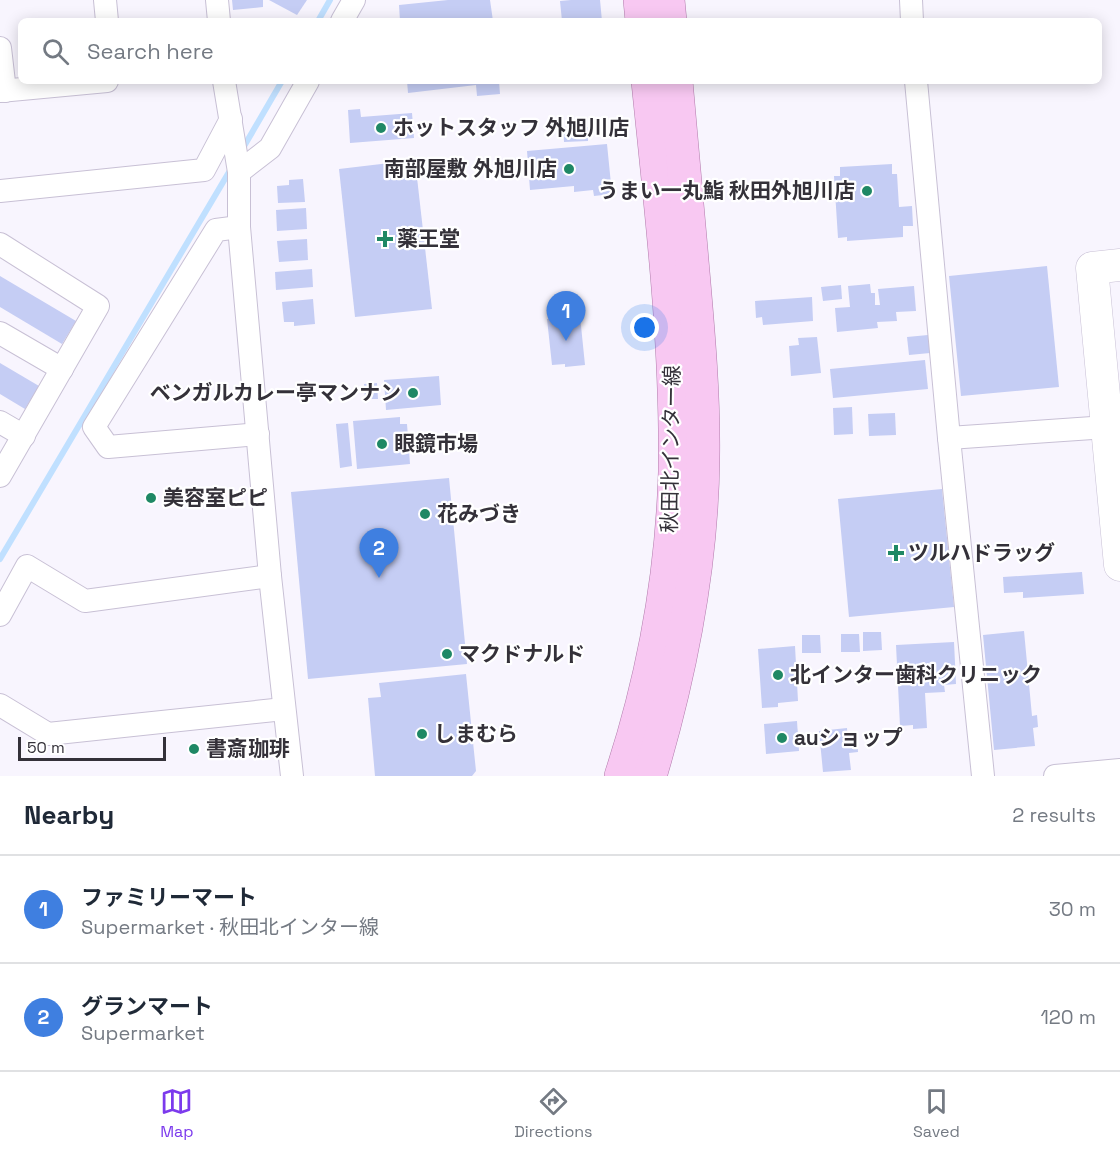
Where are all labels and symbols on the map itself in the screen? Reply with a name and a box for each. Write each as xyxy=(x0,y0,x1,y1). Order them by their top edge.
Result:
place label: ホットスタッフ 外旭川店 xyxy=(393,114,629,141)
marker: ホットスタッフ 外旭川店 xyxy=(374,121,388,135)
place label: 南部屋敷 外旭川店 xyxy=(384,155,557,182)
marker: 南部屋敷 外旭川店 xyxy=(562,162,576,176)
place label: うまい一丸鮨 秋田外旭川店 xyxy=(598,177,855,204)
marker: うまい一丸鮨 秋田外旭川店 xyxy=(860,184,874,198)
place label: 薬王堂 xyxy=(397,225,460,252)
marker: 薬王堂 xyxy=(378,232,392,246)
pin: 1 xyxy=(546,292,586,341)
your location xyxy=(630,313,659,342)
street label: 秋田北インター線 xyxy=(656,365,685,533)
place label: ベンガルカレー亭マンナン xyxy=(150,379,401,406)
marker: ベンガルカレー亭マンナン xyxy=(406,386,420,400)
place label: 眼鏡市場 xyxy=(394,430,478,457)
marker: 眼鏡市場 xyxy=(375,437,389,451)
place label: 美容室ピピ xyxy=(163,484,268,511)
marker: 美容室ピピ xyxy=(144,491,158,505)
place label: 花みづき xyxy=(437,500,521,527)
marker: 花みづき xyxy=(418,507,432,521)
pin: 2 xyxy=(360,528,398,578)
place label: ツルハドラッグ xyxy=(908,539,1055,566)
marker: ツルハドラッグ xyxy=(889,546,903,560)
place label: マクドナルド xyxy=(459,640,585,667)
marker: マクドナルド xyxy=(440,647,454,661)
place label: 北インター歯科クリニック xyxy=(790,661,1042,688)
marker: 北インター歯科クリニック xyxy=(771,668,785,682)
place label: しまむら xyxy=(434,720,518,747)
place label: auショップ xyxy=(794,724,903,751)
marker: しまむら xyxy=(415,727,429,741)
marker: auショップ xyxy=(775,731,789,745)
scale bar xyxy=(18,734,166,762)
place label: 書斎珈琲 xyxy=(206,735,290,762)
marker: 書斎珈琲 xyxy=(187,742,201,756)

